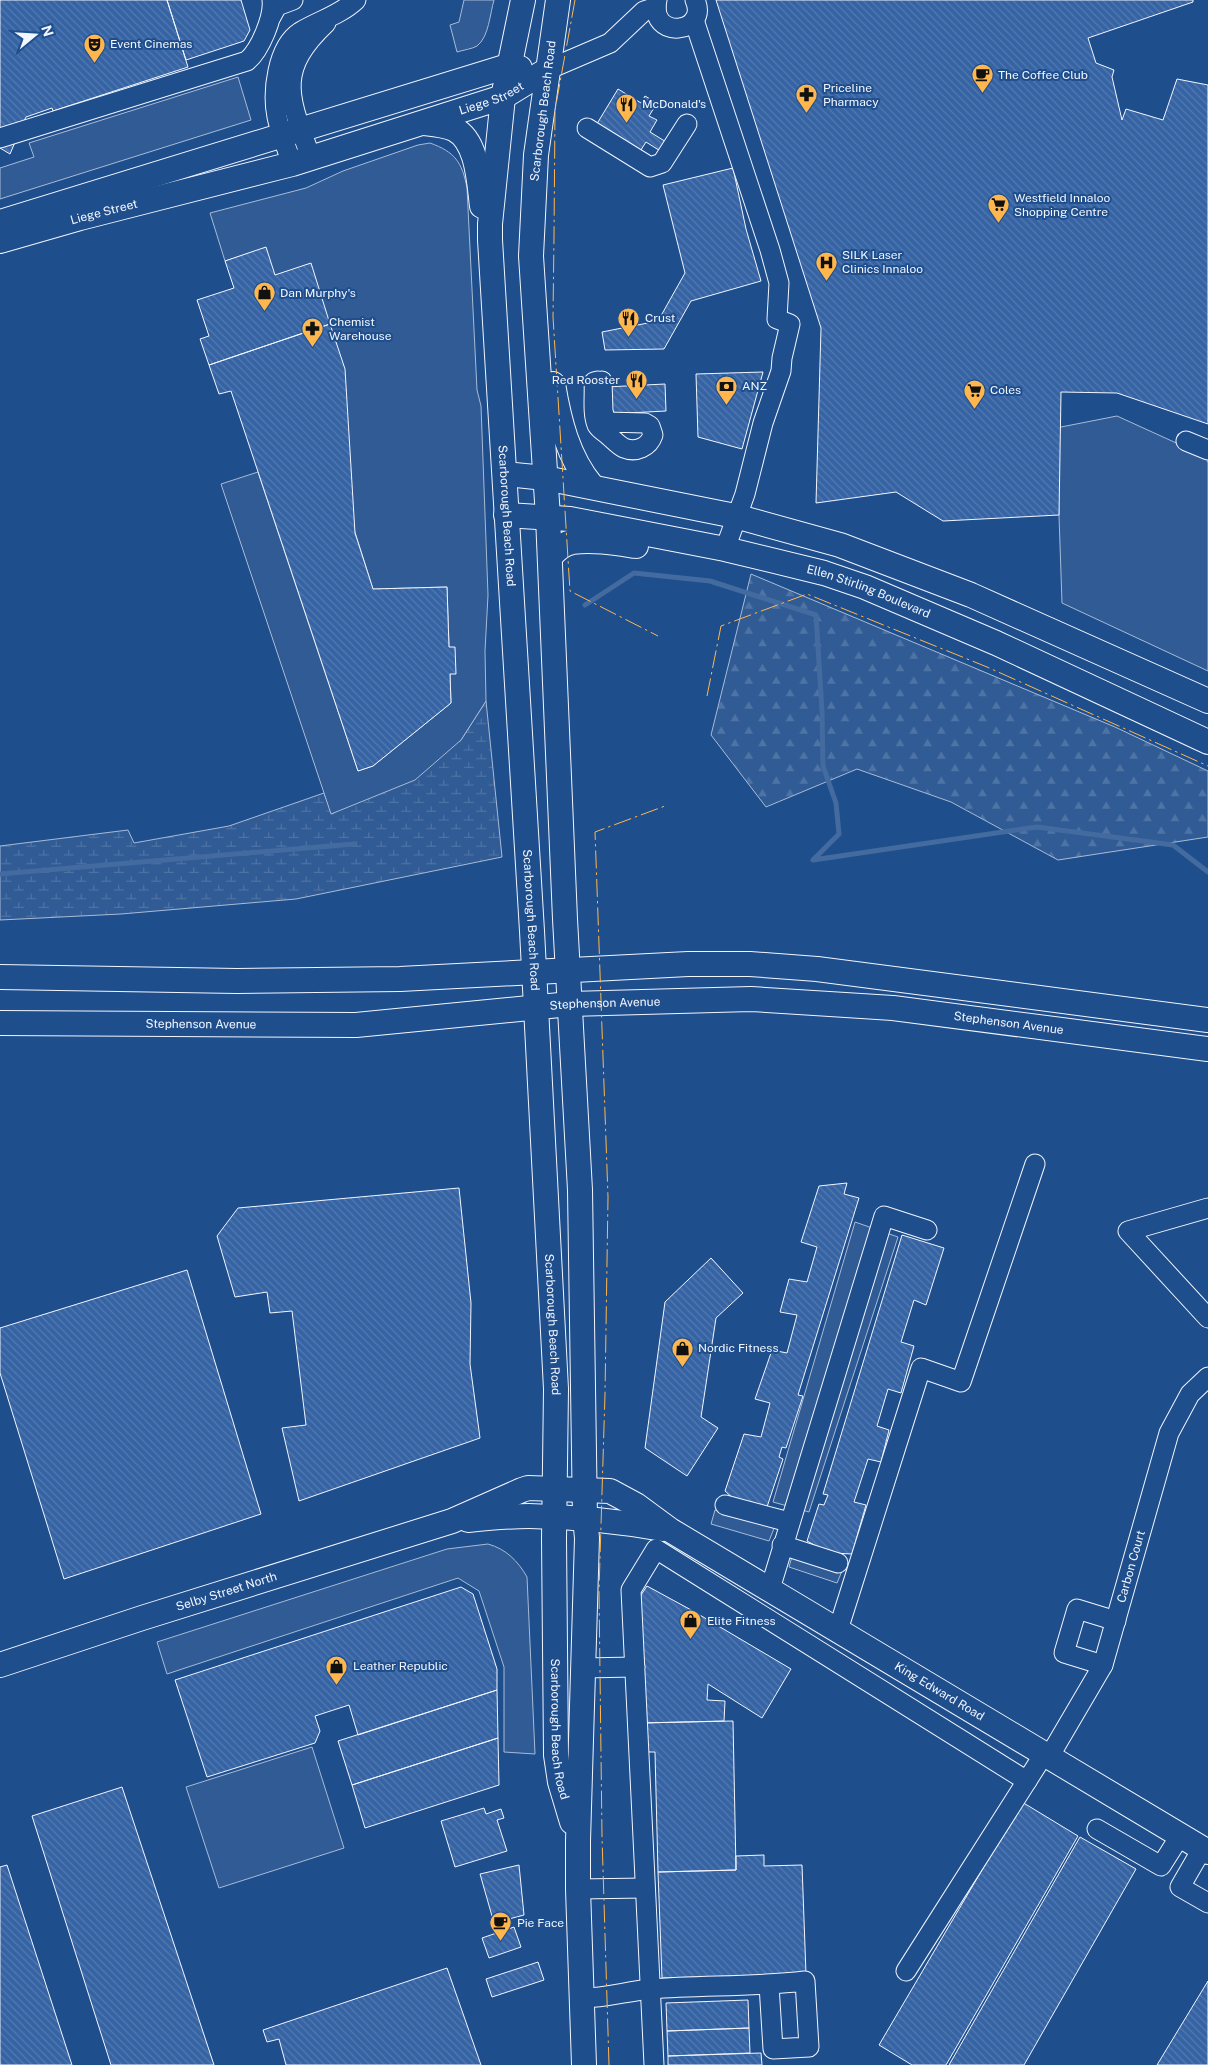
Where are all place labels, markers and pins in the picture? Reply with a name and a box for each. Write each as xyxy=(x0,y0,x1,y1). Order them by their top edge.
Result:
theatre icon: Event Cinemas xyxy=(82,32,106,63)
place label: Event Cinemas xyxy=(110,37,192,51)
cafe icon: The Coffee Club xyxy=(970,63,994,94)
place label: The Coffee Club xyxy=(998,68,1088,82)
place label: Priceline Pharmacy xyxy=(823,81,879,109)
pharmacy icon: Priceline Pharmacy xyxy=(795,83,819,114)
restaurant icon: McDonald's xyxy=(614,92,638,123)
place label: McDonald's xyxy=(642,97,706,111)
place label: Westfield Innaloo Shopping Centre xyxy=(1014,191,1111,219)
supermarket icon: Westfield Innaloo Shopping Centre xyxy=(986,193,1010,224)
place label: SILK Laser Clinics Innaloo xyxy=(842,248,923,276)
hospital icon: SILK Laser Clinics Innaloo xyxy=(814,250,838,281)
shop icon: Dan Murphy's xyxy=(252,281,276,312)
place label: Dan Murphy's xyxy=(280,286,356,300)
restaurant icon: Crust xyxy=(617,306,641,337)
place label: Crust xyxy=(645,311,676,325)
place label: Chemist Warehouse xyxy=(329,315,392,343)
pharmacy icon: Chemist Warehouse xyxy=(301,317,325,348)
restaurant icon: Red Rooster xyxy=(624,368,648,399)
place label: Red Rooster xyxy=(552,373,620,387)
bank icon: ANZ xyxy=(714,374,738,405)
supermarket icon: Coles xyxy=(962,378,986,409)
place label: ANZ xyxy=(742,379,768,393)
place label: Coles xyxy=(990,383,1021,397)
shop icon: Nordic Fitness xyxy=(670,1336,694,1367)
place label: Nordic Fitness xyxy=(698,1341,779,1355)
shop icon: Elite Fitness xyxy=(679,1609,703,1640)
place label: Elite Fitness xyxy=(707,1614,776,1628)
shop icon: Leather Republic xyxy=(325,1654,349,1685)
place label: Leather Republic xyxy=(353,1659,448,1673)
cafe icon: Pie Face xyxy=(489,1911,513,1942)
place label: Pie Face xyxy=(517,1916,564,1930)

